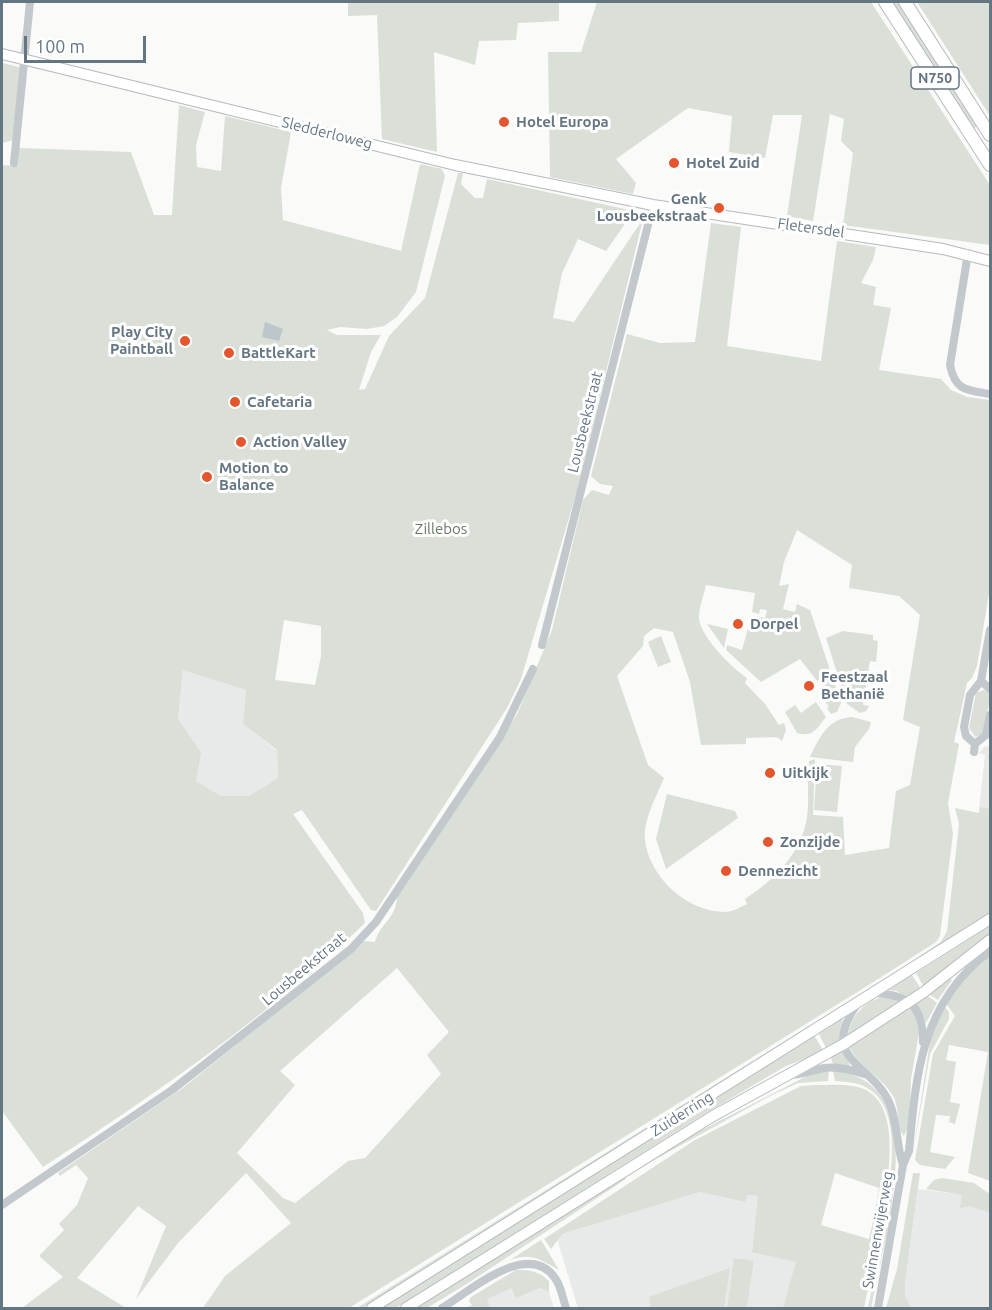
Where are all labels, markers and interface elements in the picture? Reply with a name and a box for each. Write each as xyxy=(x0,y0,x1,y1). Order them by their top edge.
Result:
scale bar xyxy=(27,24,148,62)
text: 100 m xyxy=(35,36,85,56)
road number: N750 xyxy=(911,67,959,89)
street label: Sledderloweg xyxy=(280,113,374,153)
place label: Hotel Europa xyxy=(516,113,609,131)
marker: Hotel Europa xyxy=(497,115,511,129)
place label: Hotel Zuid xyxy=(686,154,760,172)
marker: Hotel Zuid xyxy=(667,156,681,170)
place label: Genk Lousbeekstraat xyxy=(597,190,707,225)
marker: Genk Lousbeekstraat xyxy=(712,201,726,215)
street label: Fletersdel xyxy=(776,214,846,242)
place label: Play City Paintball xyxy=(110,323,173,358)
marker: Play City Paintball xyxy=(178,334,192,348)
place label: BattleKart xyxy=(241,344,316,362)
marker: BattleKart xyxy=(222,346,236,360)
street label: Lousbeekstraat xyxy=(564,369,606,475)
place label: Cafetaria xyxy=(247,393,312,411)
marker: Cafetaria xyxy=(228,395,242,409)
place label: Action Valley xyxy=(253,433,347,451)
marker: Action Valley xyxy=(234,435,248,449)
place label: Motion to Balance xyxy=(219,459,289,494)
marker: Motion to Balance xyxy=(200,470,214,484)
park label: Zillebos xyxy=(415,520,467,538)
place label: Dorpel xyxy=(750,615,798,633)
marker: Dorpel xyxy=(731,617,745,631)
place label: Feestzaal Bethanië xyxy=(821,668,888,703)
marker: Feestzaal Bethanië xyxy=(802,679,816,693)
place label: Uitkijk xyxy=(782,764,829,782)
marker: Uitkijk xyxy=(763,766,777,780)
place label: Zonzijde xyxy=(780,833,840,851)
marker: Zonzijde xyxy=(761,835,775,849)
place label: Dennezicht xyxy=(738,862,818,880)
marker: Dennezicht xyxy=(719,864,733,878)
street label: Lousbeekstraat xyxy=(258,929,350,1009)
street label: Zuiderring xyxy=(648,1088,716,1140)
street label: Swinnenwijerweg xyxy=(859,1170,897,1290)

